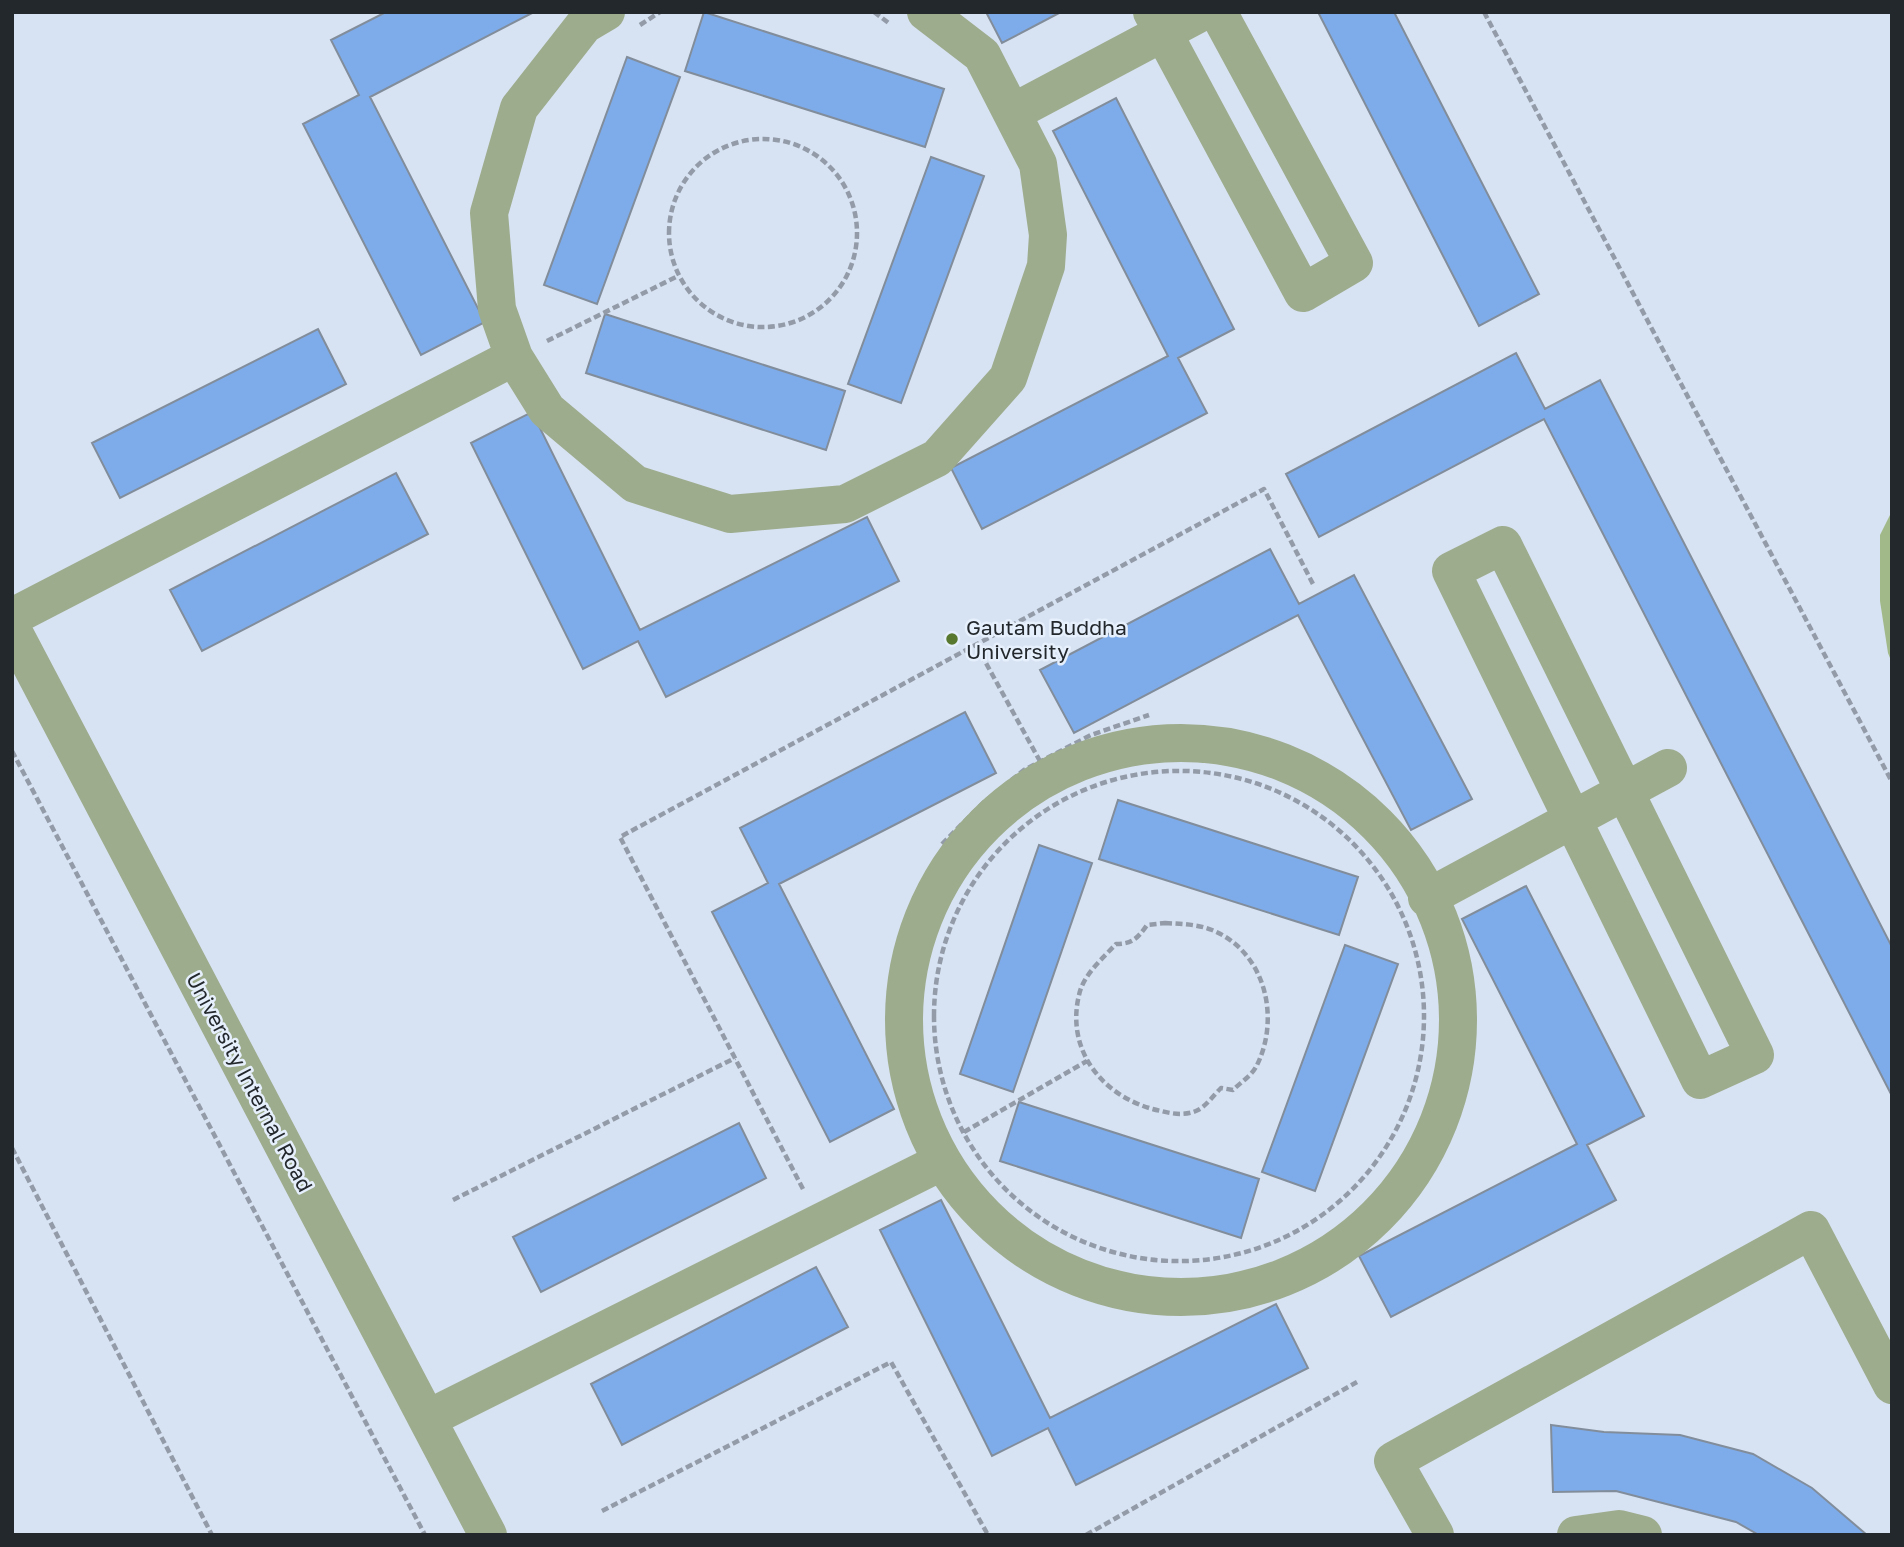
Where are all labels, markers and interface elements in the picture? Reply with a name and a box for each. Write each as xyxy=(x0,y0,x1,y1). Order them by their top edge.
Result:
place label: Gautam Buddha University xyxy=(966,614,1127,664)
marker: Gautam Buddha University xyxy=(944,631,960,647)
street label: University Internal Road xyxy=(181,968,319,1196)

